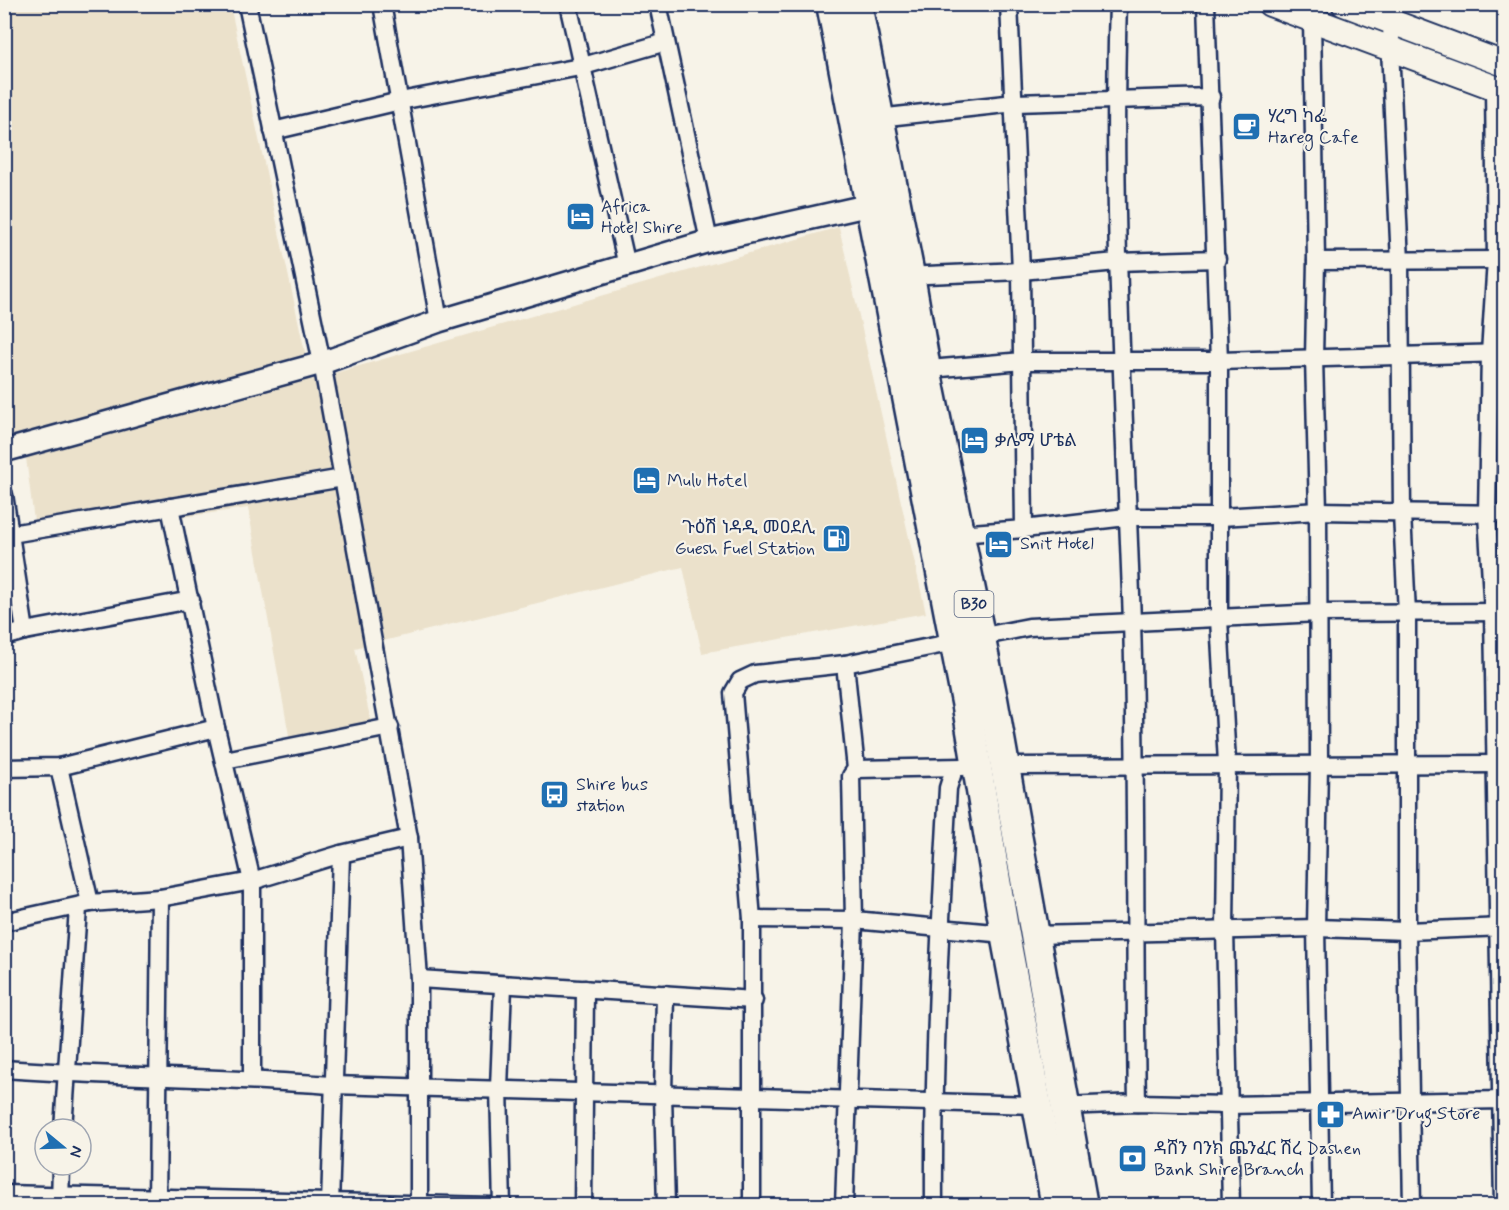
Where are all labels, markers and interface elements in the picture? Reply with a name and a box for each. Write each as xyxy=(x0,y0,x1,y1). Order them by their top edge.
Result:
place label: ሃረግ ካፌ Hareg Cafe xyxy=(1268,105,1359,151)
cafe icon: ሃረግ ካፌ Hareg Cafe xyxy=(1231,111,1263,143)
place label: Africa Hotel Shire xyxy=(601,195,682,240)
hotel icon: Africa Hotel Shire xyxy=(564,201,596,233)
hotel icon: ቃሌማ ሆቴል xyxy=(958,425,990,457)
place label: ቃሌማ ሆቴል xyxy=(995,429,1076,453)
hotel icon: Mulu Hotel xyxy=(630,465,662,497)
place label: Mulu Hotel xyxy=(667,469,747,493)
place label: ጉዕሽ ነዳዲ መዐደሊ Guesh Fuel Station xyxy=(675,516,815,561)
fuel station icon: ጉዕሽ ነዳዲ መዐደሊ Guesh Fuel Station xyxy=(820,522,852,554)
hotel icon: Snit Hotel xyxy=(983,528,1015,560)
place label: Snit Hotel xyxy=(1020,532,1094,556)
road number: B30 xyxy=(954,591,994,617)
place label: Shire bus station xyxy=(576,773,648,818)
bus stop icon: Shire bus station xyxy=(539,779,571,811)
pharmacy icon: Amir Drug Store xyxy=(1315,1098,1347,1130)
place label: Amir Drug Store xyxy=(1352,1102,1480,1128)
north arrow xyxy=(33,1117,93,1177)
place label: ዳሸን ባንክ ጨንፈር ሽረ Dashen Bank Shire Branch xyxy=(1154,1137,1361,1182)
text: N xyxy=(64,1143,87,1160)
bank icon: ዳሸን ባንክ ጨንፈር ሽረ Dashen Bank Shire Branch xyxy=(1117,1143,1149,1175)

